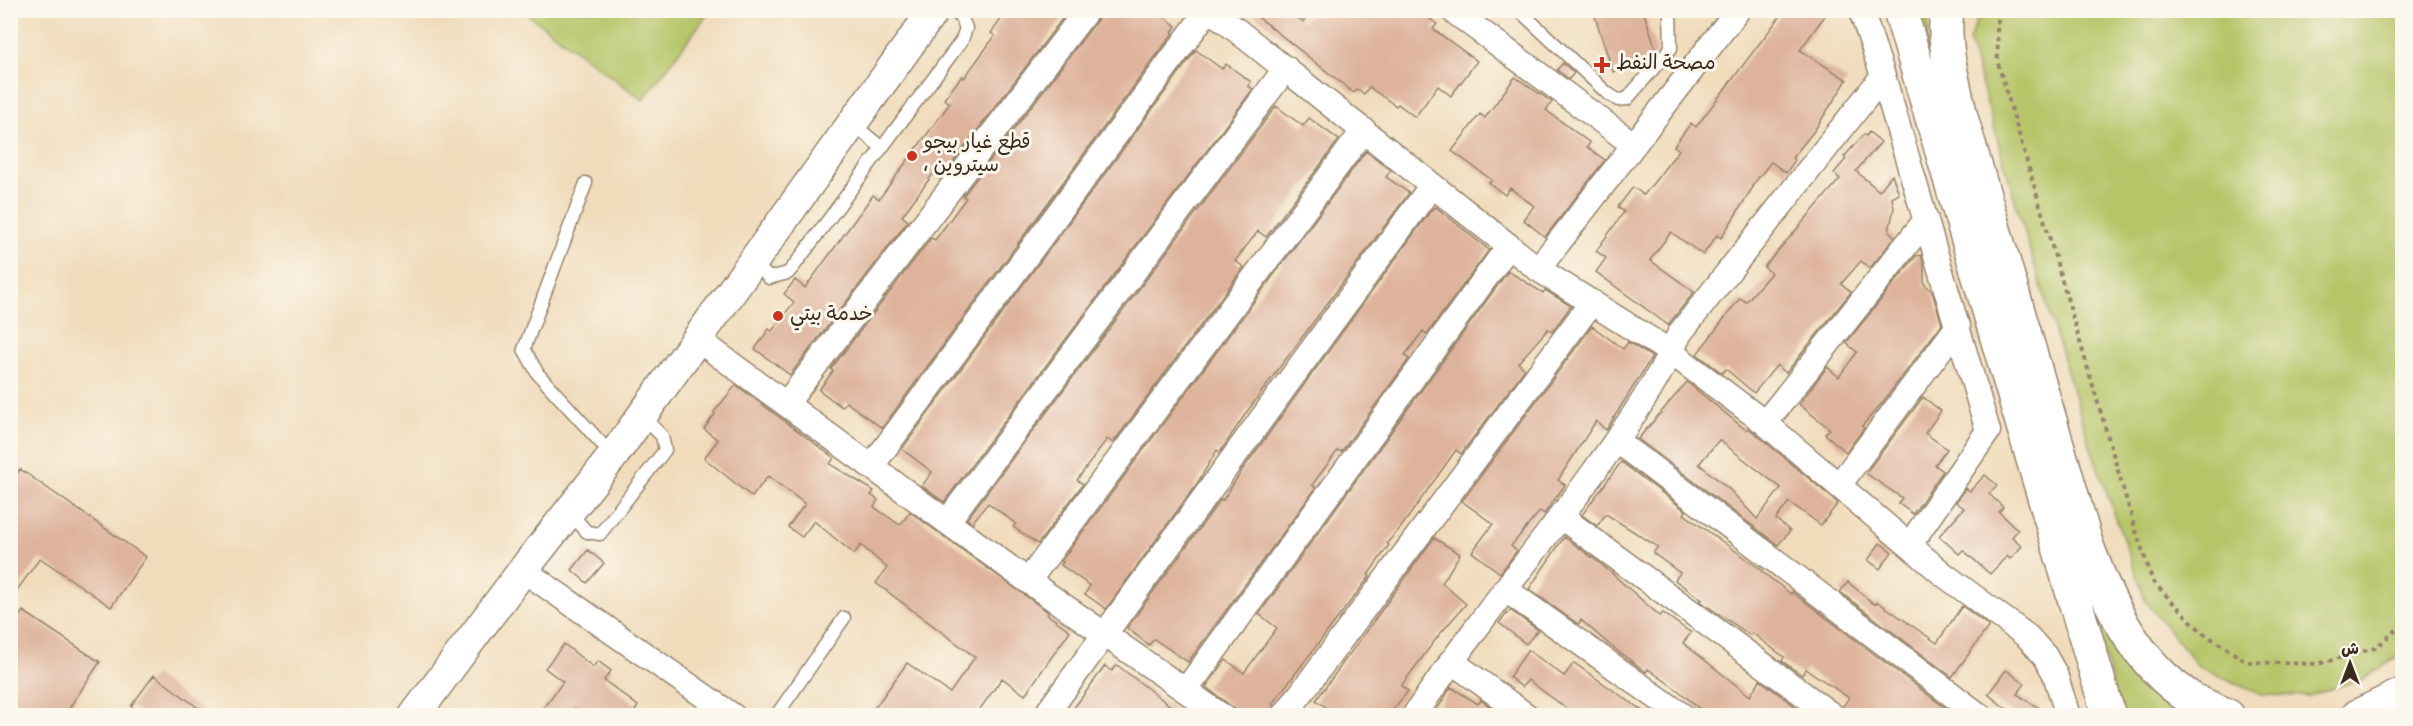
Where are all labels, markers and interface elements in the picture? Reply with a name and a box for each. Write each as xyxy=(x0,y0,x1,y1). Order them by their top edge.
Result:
place label: مصحة النفط xyxy=(1616,53,1716,77)
marker: مصحة النفط xyxy=(1593,56,1611,74)
place label: قطع غيار بيجو ، سيتروين xyxy=(922,132,1031,179)
marker: قطع غيار بيجو ، سيتروين xyxy=(905,149,919,163)
place label: خدمة بيتي xyxy=(790,305,873,331)
marker: خدمة بيتي xyxy=(771,309,785,323)
north arrow xyxy=(2320,633,2380,693)
text: ش xyxy=(2341,642,2359,661)

